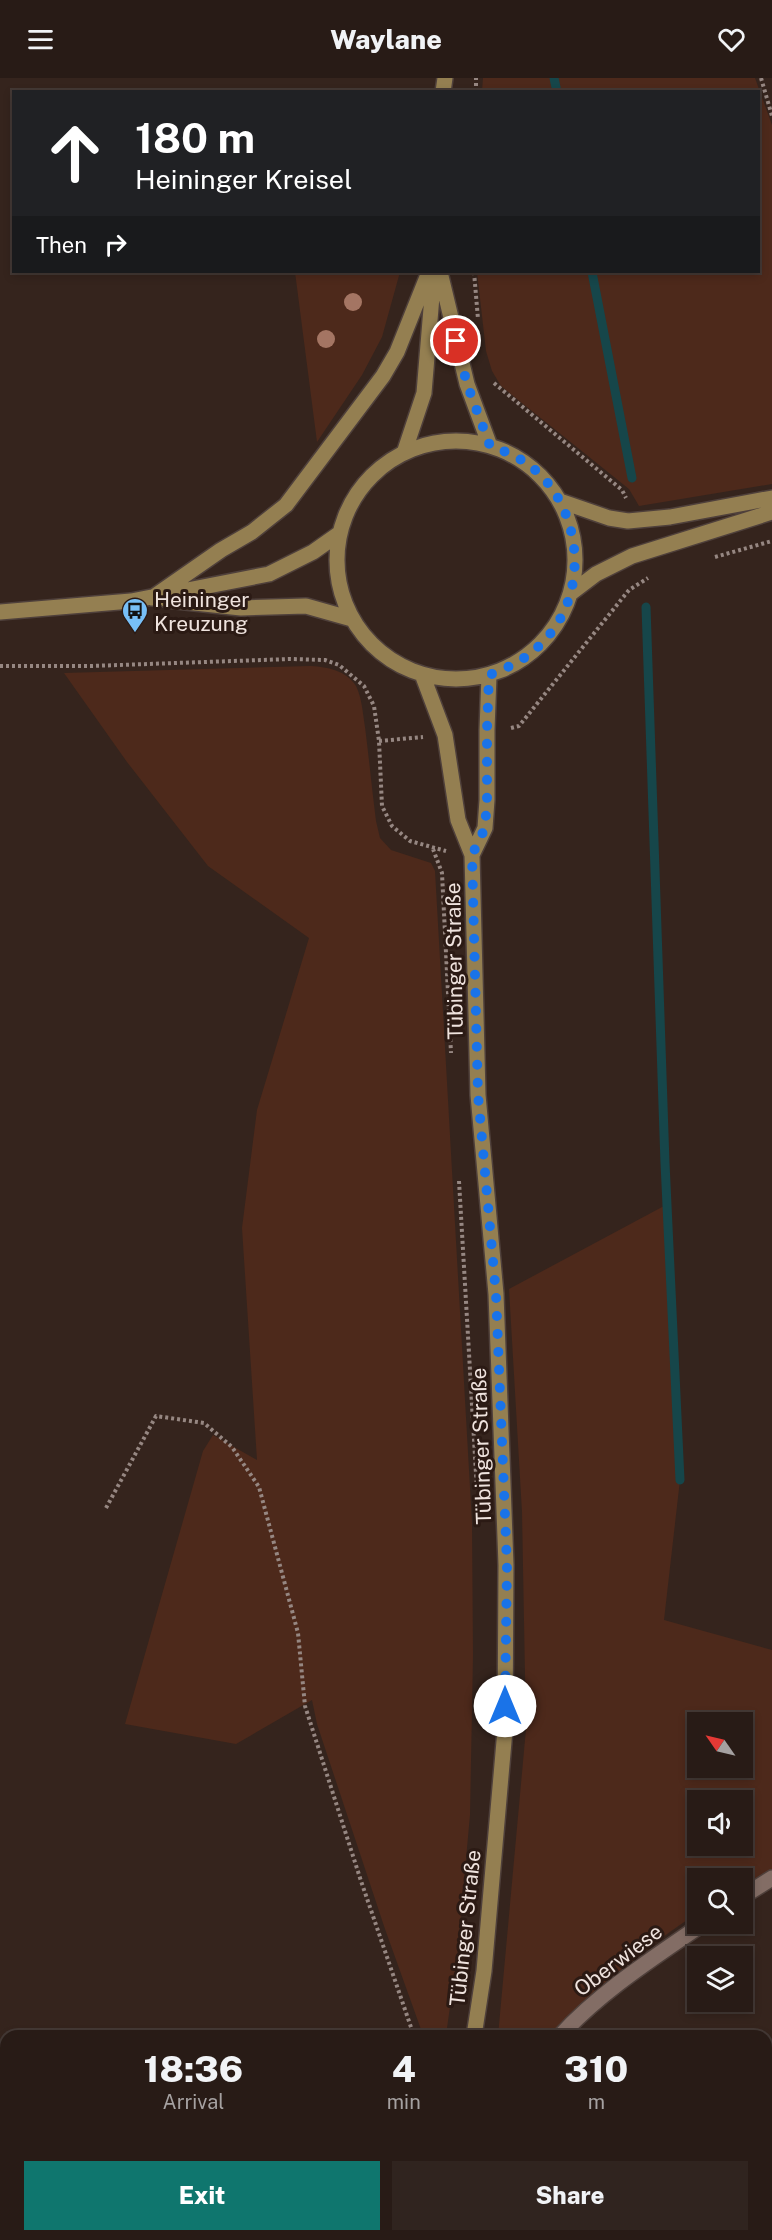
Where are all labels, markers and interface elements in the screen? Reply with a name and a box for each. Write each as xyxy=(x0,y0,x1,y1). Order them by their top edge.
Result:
icon: menu xyxy=(24,23,57,56)
text: Waylane xyxy=(330,23,442,55)
icon: heart xyxy=(715,23,748,56)
text: 180 m xyxy=(135,113,255,162)
icon: ahead xyxy=(36,114,114,192)
text: Heininger Kreisel xyxy=(135,163,352,195)
icon: right xyxy=(99,228,132,261)
text: Then xyxy=(36,232,87,258)
pin xyxy=(430,315,481,366)
icon: arrive xyxy=(439,324,472,357)
place label: Heininger Kreuzung xyxy=(154,587,250,636)
bus stop icon: Heininger Kreuzung xyxy=(120,596,150,634)
street label: Tübinger Straße xyxy=(440,882,468,1040)
street label: Tübinger Straße xyxy=(466,1367,496,1525)
position arrow xyxy=(473,1674,537,1738)
north arrow xyxy=(687,1712,753,1778)
map controls xyxy=(687,1712,753,2012)
button: sound xyxy=(687,1790,753,1856)
street label: Tübinger Straße xyxy=(444,1849,486,2007)
button: search xyxy=(687,1868,753,1934)
street label: Oberwiese xyxy=(569,1919,667,2001)
button: layers xyxy=(687,1946,753,2012)
text: 18:36 xyxy=(144,2048,243,2090)
text: 4 xyxy=(392,2048,416,2090)
text: 310 xyxy=(564,2048,628,2090)
text: Arrival xyxy=(163,2090,224,2114)
text: min xyxy=(387,2090,421,2114)
text: m xyxy=(588,2090,605,2114)
button: Exit xyxy=(24,2161,380,2230)
button: Share xyxy=(392,2161,748,2230)

